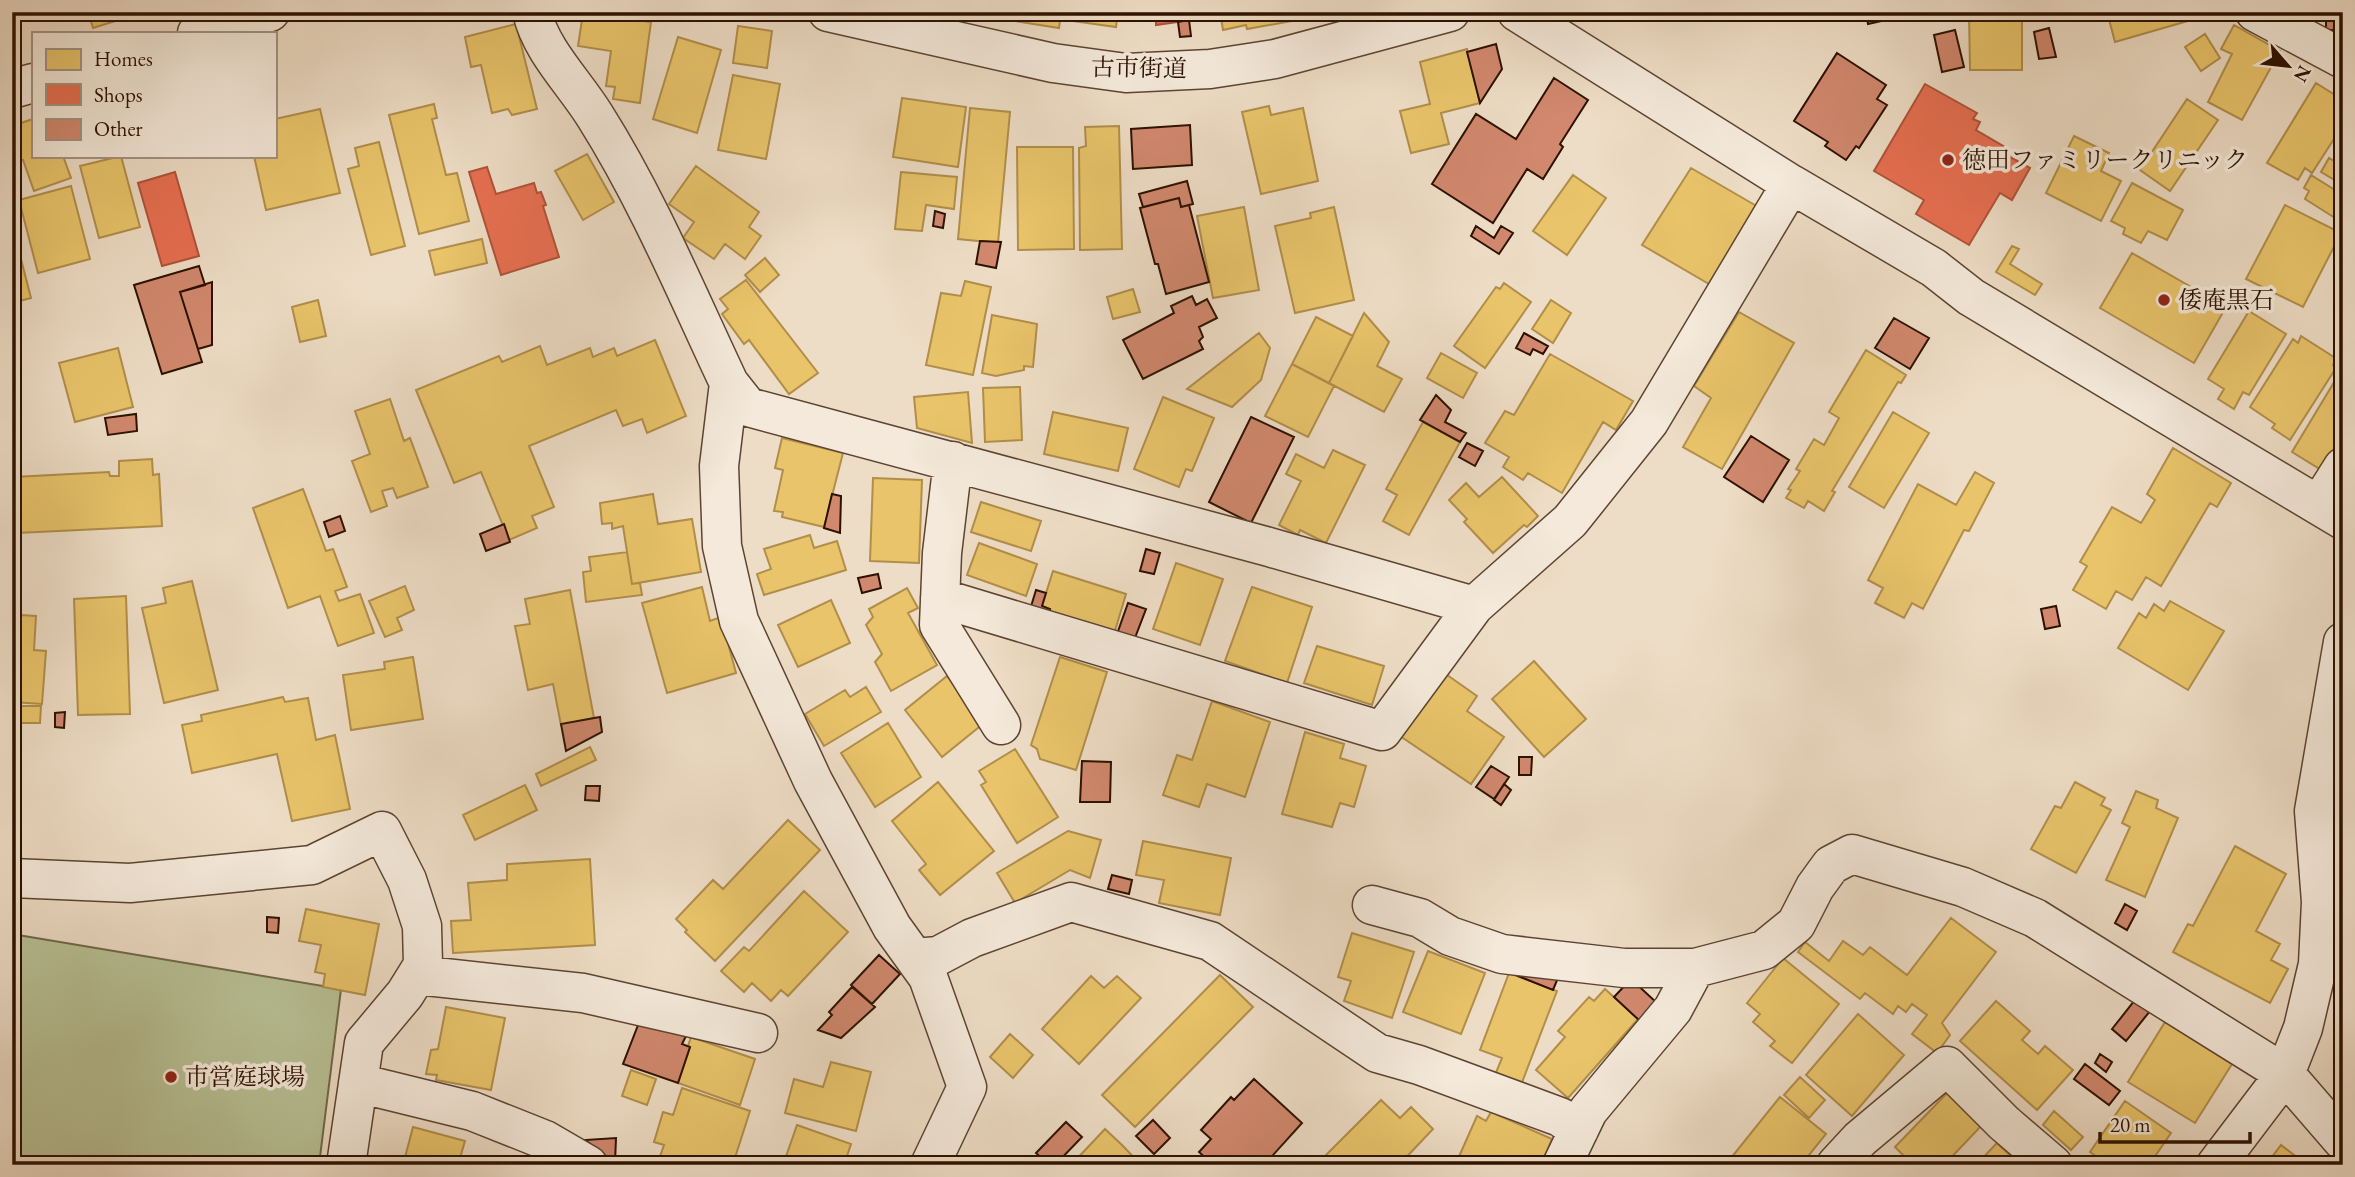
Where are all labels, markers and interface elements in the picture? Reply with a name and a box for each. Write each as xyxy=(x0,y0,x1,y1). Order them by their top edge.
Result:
legend xyxy=(32,32,276,158)
north arrow xyxy=(2254,32,2324,102)
text: Homes xyxy=(94,45,153,72)
street label: 古市街道 xyxy=(1091,51,1187,84)
text: N xyxy=(2288,61,2317,87)
text: Shops xyxy=(94,81,143,108)
text: Other xyxy=(94,115,143,142)
place label: 徳田ファミリークリニック xyxy=(1962,144,2248,175)
marker: 徳田ファミリークリニック xyxy=(1940,152,1956,168)
place label: 倭庵黒石 xyxy=(2178,284,2274,315)
marker: 倭庵黒石 xyxy=(2156,292,2172,308)
place label: 市営庭球場 xyxy=(185,1061,305,1092)
marker: 市営庭球場 xyxy=(163,1069,179,1085)
scale bar xyxy=(2100,1100,2250,1144)
text: 20 m xyxy=(2110,1111,2151,1138)

